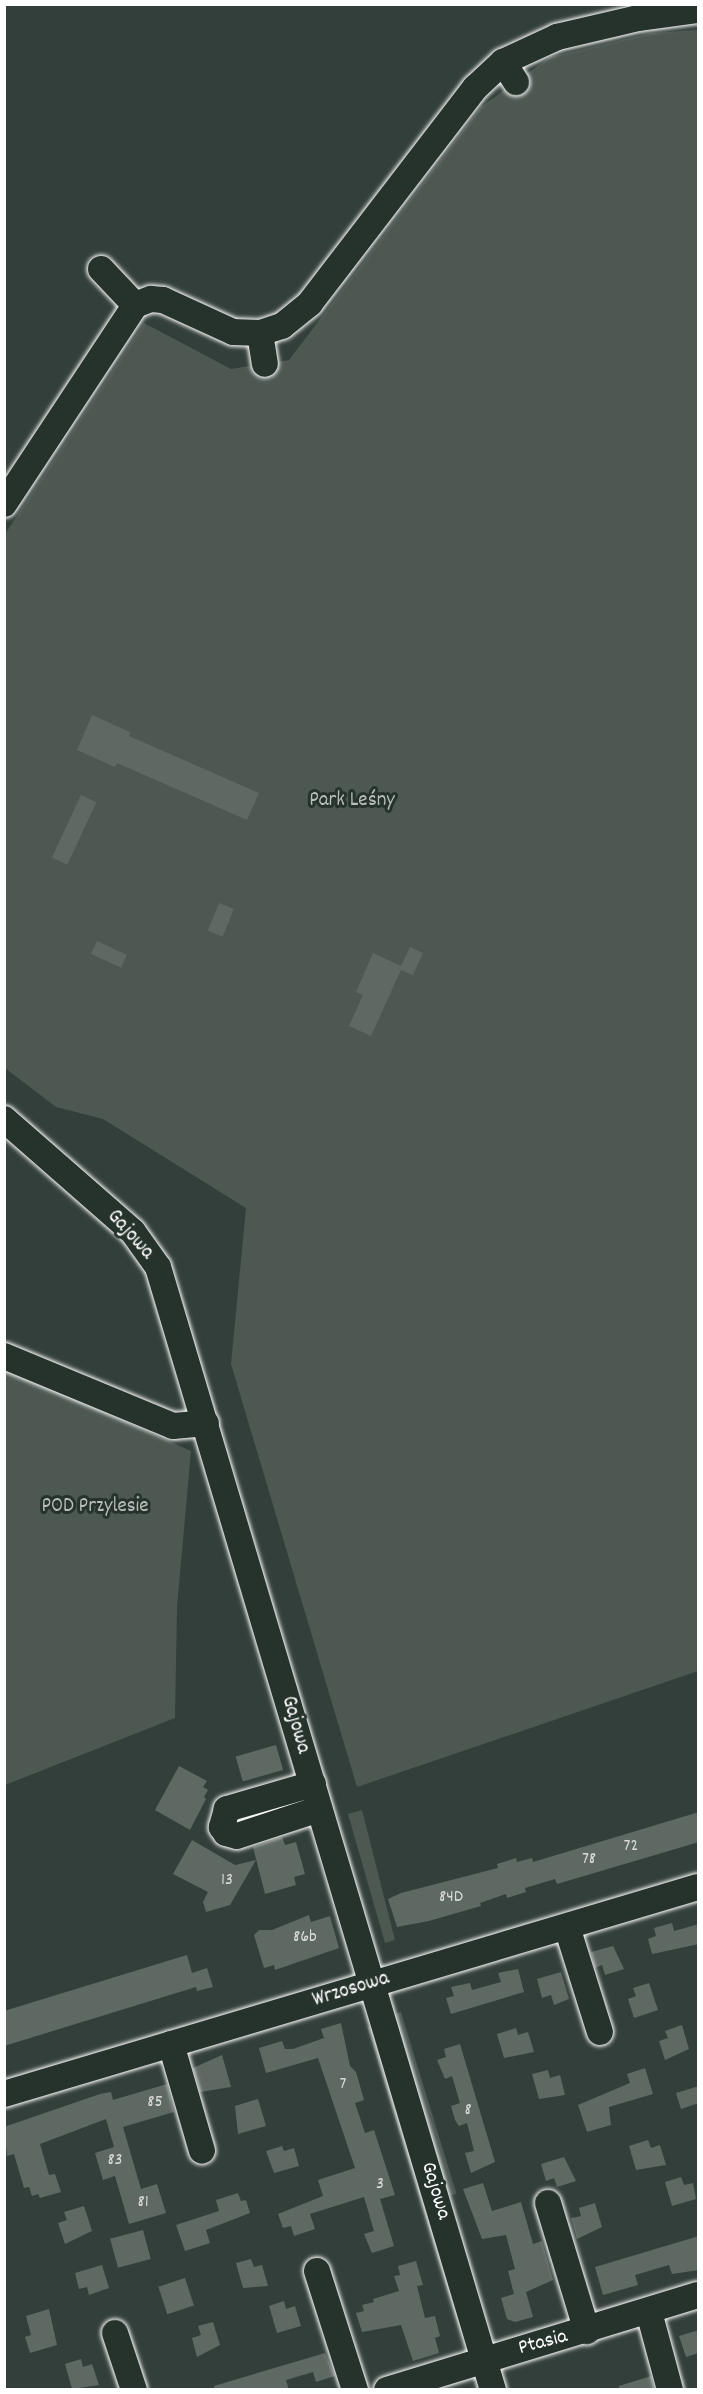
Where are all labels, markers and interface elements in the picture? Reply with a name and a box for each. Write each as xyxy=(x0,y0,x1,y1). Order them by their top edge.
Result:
park label: Park Leśny xyxy=(309,788,395,814)
street label: Gajowa xyxy=(101,1205,159,1265)
park label: POD Przylesie xyxy=(41,1494,149,1520)
street label: Gajowa xyxy=(275,1693,315,1757)
house number: 72 xyxy=(624,1836,638,1858)
house number: 78 xyxy=(582,1849,596,1871)
house number: 13 xyxy=(221,1870,233,1892)
house number: 84D xyxy=(439,1887,463,1909)
house number: 86b xyxy=(293,1927,317,1949)
street label: Wrzosowa xyxy=(310,1966,392,2014)
house number: 7 xyxy=(340,2074,346,2096)
house number: 85 xyxy=(147,2092,163,2114)
house number: 8 xyxy=(464,2100,472,2122)
house number: 83 xyxy=(107,2150,123,2172)
street label: Gajowa xyxy=(414,2159,456,2223)
house number: 3 xyxy=(376,2174,384,2196)
house number: 81 xyxy=(137,2192,149,2214)
street label: Ptasia xyxy=(516,2324,570,2362)

